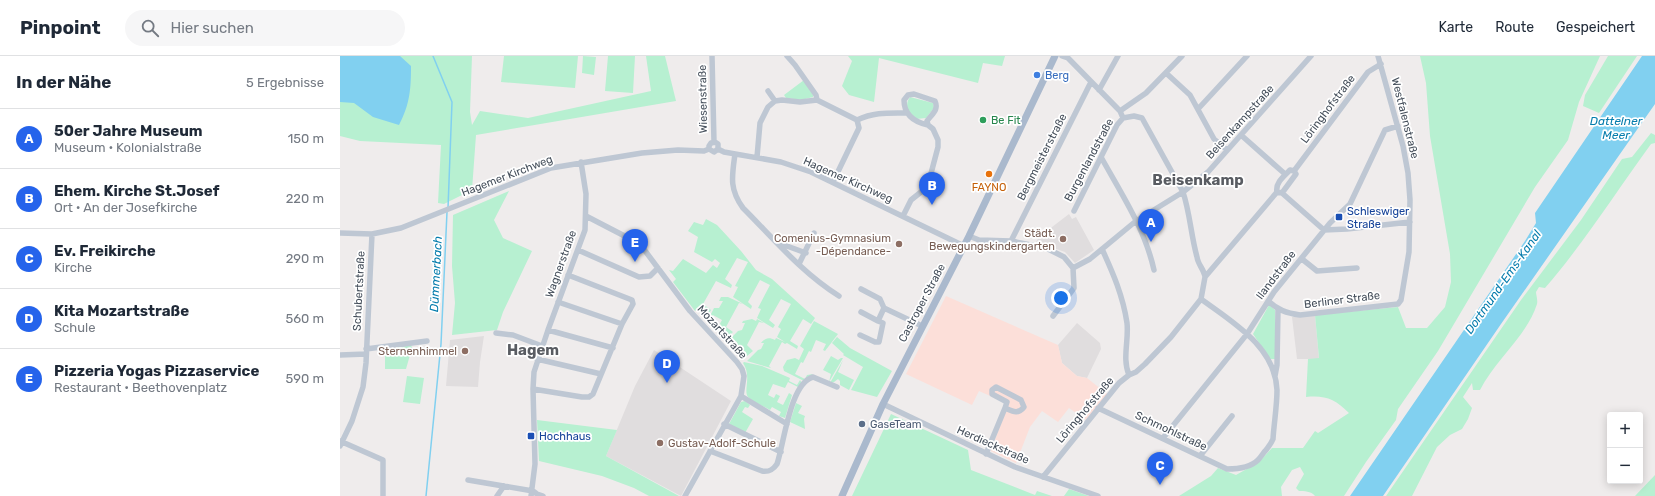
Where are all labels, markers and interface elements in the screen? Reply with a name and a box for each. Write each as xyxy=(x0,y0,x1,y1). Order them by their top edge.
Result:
search box xyxy=(125,10,405,46)
text: Pinpoint xyxy=(20,16,101,39)
icon: search xyxy=(139,17,161,39)
text: Hier suchen xyxy=(171,19,254,37)
text: Karte xyxy=(1438,19,1473,36)
text: Route xyxy=(1495,19,1534,36)
text: Gespeichert xyxy=(1556,19,1635,36)
street label: Wiesenstraße xyxy=(696,65,710,133)
place label: Berg xyxy=(1045,69,1069,82)
marker: Berg xyxy=(1032,70,1042,80)
text: In der Nähe xyxy=(16,72,111,92)
street label: Löringhofstraße xyxy=(1298,72,1358,146)
text: 5 Ergebnisse xyxy=(246,75,324,90)
street label: Westfalenstraße xyxy=(1389,76,1421,160)
street label: Beisenkampstraße xyxy=(1203,82,1277,162)
street label: Bergmeisterstraße xyxy=(1014,111,1070,203)
place label: Be Fit xyxy=(991,114,1021,127)
water label: Dattelner Meer xyxy=(1590,114,1643,142)
marker: Be Fit xyxy=(978,115,988,125)
street label: Burgenlandstraße xyxy=(1062,116,1116,204)
text: 50er Jahre Museum xyxy=(54,122,203,140)
text: A xyxy=(24,131,34,146)
text: 150 m xyxy=(288,131,324,146)
text: Museum · Kolonialstraße xyxy=(54,140,202,155)
street label: Hagemer Kirchweg xyxy=(460,153,554,199)
street label: Hagemer Kirchweg xyxy=(801,154,895,206)
marker: FAYNO xyxy=(984,169,994,179)
district label: Beisenkamp xyxy=(1152,171,1244,189)
pin: B xyxy=(919,172,945,205)
place label: FAYNO xyxy=(972,181,1006,194)
text: Ehem. Kirche St.Josef xyxy=(54,182,219,200)
text: B xyxy=(24,191,34,206)
text: 220 m xyxy=(286,191,324,206)
text: Ort · An der Josefkirche xyxy=(54,200,197,215)
place label: Schleswiger Straße xyxy=(1347,205,1410,231)
pin: A xyxy=(1138,209,1164,242)
marker: Schleswiger Straße xyxy=(1334,212,1344,222)
place label: Städt. Bewegungskindergarten xyxy=(929,227,1055,253)
water label: Dortmund-Ems-Kanal xyxy=(1462,227,1545,337)
street label: Wagnerstraße xyxy=(543,228,579,300)
pin: E xyxy=(622,229,648,262)
place label: Comenius-Gymnasium -Dépendance- xyxy=(774,232,891,258)
marker: Städt. Bewegungskindergarten xyxy=(1058,234,1068,244)
water label: Dümmerbach xyxy=(427,236,445,312)
marker: Comenius-Gymnasium -Dépendance- xyxy=(894,239,904,249)
text: Ev. Freikirche xyxy=(54,242,156,260)
street label: Ilandstraße xyxy=(1253,248,1299,302)
text: C xyxy=(24,251,34,266)
text: 290 m xyxy=(286,251,324,266)
street label: Schubertstraße xyxy=(350,251,368,331)
text: Kirche xyxy=(54,260,92,275)
street label: Castroper Straße xyxy=(896,262,948,344)
your location xyxy=(1051,288,1071,308)
street label: Berliner Straße xyxy=(1303,289,1381,311)
text: Kita Mozartstraße xyxy=(54,302,189,320)
street label: Mozartstraße xyxy=(694,302,750,362)
text: D xyxy=(24,311,34,326)
text: 560 m xyxy=(285,311,324,326)
text: Schule xyxy=(54,320,95,335)
district label: Hagem xyxy=(507,341,559,359)
place label: Sternenhimmel xyxy=(378,345,457,358)
marker: Sternenhimmel xyxy=(460,346,470,356)
pin: D xyxy=(654,350,680,383)
text: Pizzeria Yogas Pizzaservice xyxy=(54,362,259,380)
text: E xyxy=(25,371,33,386)
text: 590 m xyxy=(286,371,324,386)
street label: Löringhofstraße xyxy=(1054,374,1116,446)
text: Restaurant · Beethovenplatz xyxy=(54,380,227,395)
street label: Schmohlstraße xyxy=(1133,409,1209,453)
map controls xyxy=(1607,412,1643,484)
button: + xyxy=(1607,412,1643,448)
place label: GaseTeam xyxy=(870,418,922,431)
marker: GaseTeam xyxy=(857,419,867,429)
street label: Herdieckstraße xyxy=(955,423,1031,467)
place label: Hochhaus xyxy=(539,430,591,443)
marker: Hochhaus xyxy=(526,431,536,441)
place label: Gustav-Adolf-Schule xyxy=(668,437,776,450)
marker: Gustav-Adolf-Schule xyxy=(655,438,665,448)
button: − xyxy=(1607,448,1643,484)
pin: C xyxy=(1147,452,1173,485)

